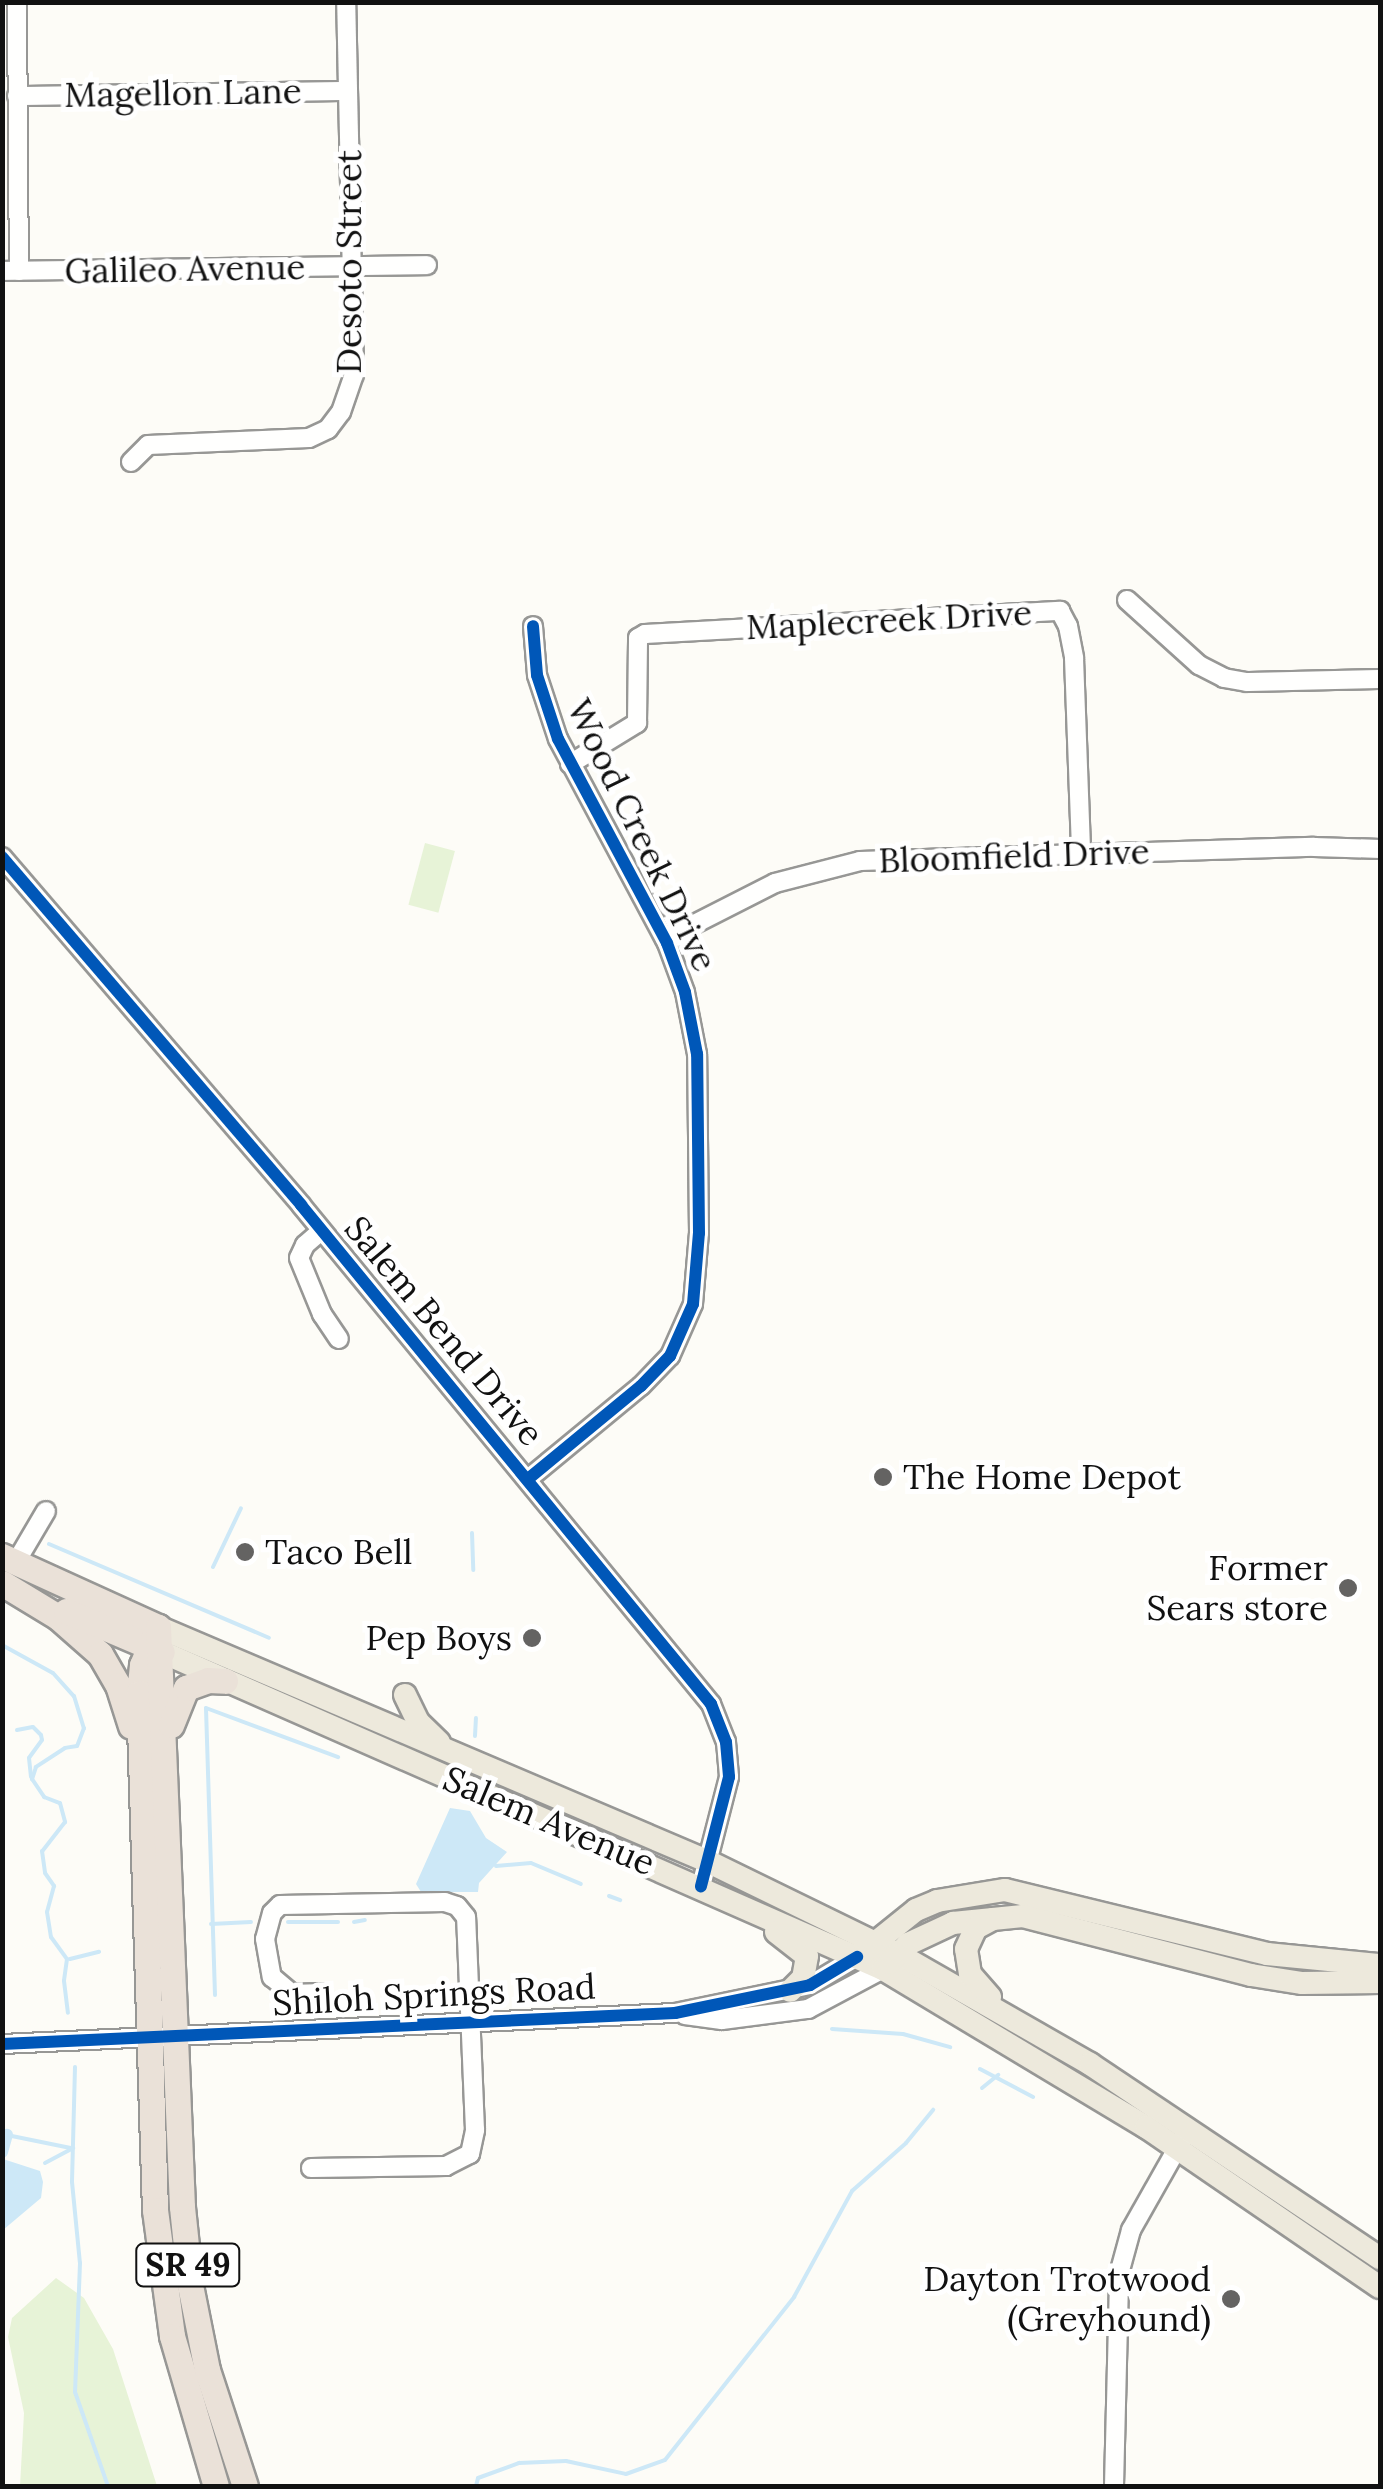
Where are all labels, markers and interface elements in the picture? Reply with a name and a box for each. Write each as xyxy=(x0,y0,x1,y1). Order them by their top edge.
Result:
street label: Magellon Lane xyxy=(64,70,302,116)
street label: Desoto Street xyxy=(328,150,370,374)
street label: Galileo Avenue xyxy=(64,246,306,292)
street label: Maplecreek Drive xyxy=(745,592,1033,648)
street label: Wood Creek Drive xyxy=(558,692,726,978)
street label: Bloomfield Drive xyxy=(878,830,1150,882)
street label: Salem Bend Drive xyxy=(336,1208,552,1454)
place label: The Home Depot xyxy=(903,1456,1181,1498)
marker: The Home Depot xyxy=(872,1466,894,1488)
place label: Taco Bell xyxy=(265,1531,413,1573)
marker: Taco Bell xyxy=(234,1541,256,1563)
place label: Former Sears store xyxy=(1147,1547,1328,1629)
marker: Former Sears store xyxy=(1337,1577,1359,1599)
place label: Pep Boys xyxy=(365,1617,512,1659)
marker: Pep Boys xyxy=(521,1627,543,1649)
street label: Salem Avenue xyxy=(437,1758,661,1884)
street label: Shiloh Springs Road xyxy=(271,1966,597,2024)
road number: SR 49 xyxy=(133,2238,243,2292)
place label: Dayton Trotwood (Greyhound) xyxy=(923,2258,1211,2340)
marker: Dayton Trotwood (Greyhound) xyxy=(1220,2288,1242,2310)

